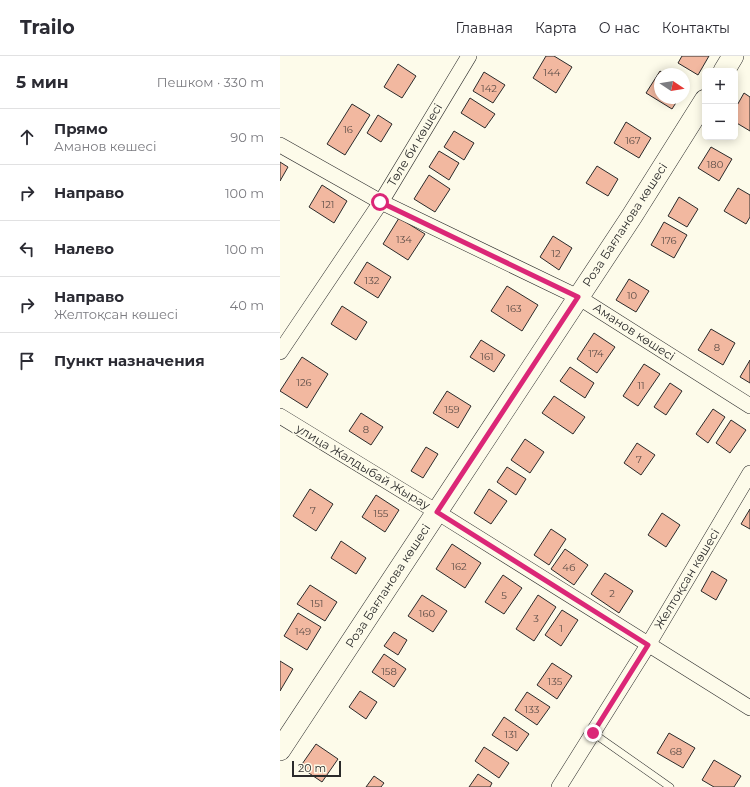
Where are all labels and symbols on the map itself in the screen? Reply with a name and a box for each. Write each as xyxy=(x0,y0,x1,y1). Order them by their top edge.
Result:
house number: 144 xyxy=(544,66,561,79)
north arrow xyxy=(654,68,690,104)
house number: 142 xyxy=(481,82,497,95)
street label: Төле би көшесі xyxy=(384,100,445,189)
house number: 16 xyxy=(343,123,353,136)
house number: 167 xyxy=(625,134,641,147)
house number: 180 xyxy=(707,158,724,171)
street label: Роза Бағланова көшесі xyxy=(579,160,670,289)
route start xyxy=(371,193,389,211)
house number: 121 xyxy=(322,198,334,211)
house number: 134 xyxy=(396,233,412,246)
house number: 176 xyxy=(661,234,677,247)
house number: 12 xyxy=(551,247,561,260)
house number: 132 xyxy=(365,274,380,287)
house number: 10 xyxy=(627,289,637,302)
street label: Аманов көшесі xyxy=(591,300,678,364)
house number: 163 xyxy=(506,302,522,315)
house number: 8 xyxy=(714,341,720,354)
house number: 174 xyxy=(588,347,604,360)
house number: 161 xyxy=(480,350,494,363)
house number: 126 xyxy=(296,376,312,389)
house number: 11 xyxy=(637,379,645,392)
house number: 159 xyxy=(444,403,460,416)
street label: улица Жалдыбай Жырау xyxy=(293,420,433,513)
house number: 8 xyxy=(363,423,369,436)
house number: 7 xyxy=(636,453,642,466)
house number: 7 xyxy=(310,504,316,517)
house number: 155 xyxy=(374,507,389,520)
street label: Роза Бағланова көшесі xyxy=(342,521,433,650)
street label: Желтоқсан көшесі xyxy=(651,526,722,632)
house number: 162 xyxy=(451,560,467,573)
house number: 4б xyxy=(562,561,576,574)
house number: 2 xyxy=(609,587,615,600)
house number: 5 xyxy=(501,589,507,602)
house number: 151 xyxy=(311,597,323,610)
house number: 160 xyxy=(419,607,436,620)
house number: 3 xyxy=(533,612,539,625)
house number: 1 xyxy=(559,622,563,635)
house number: 149 xyxy=(295,625,311,638)
house number: 158 xyxy=(381,665,397,678)
house number: 135 xyxy=(548,675,563,688)
house number: 133 xyxy=(525,703,540,716)
route end xyxy=(584,724,602,742)
house number: 131 xyxy=(505,728,517,741)
house number: 68 xyxy=(670,745,682,758)
scale bar xyxy=(292,759,341,778)

